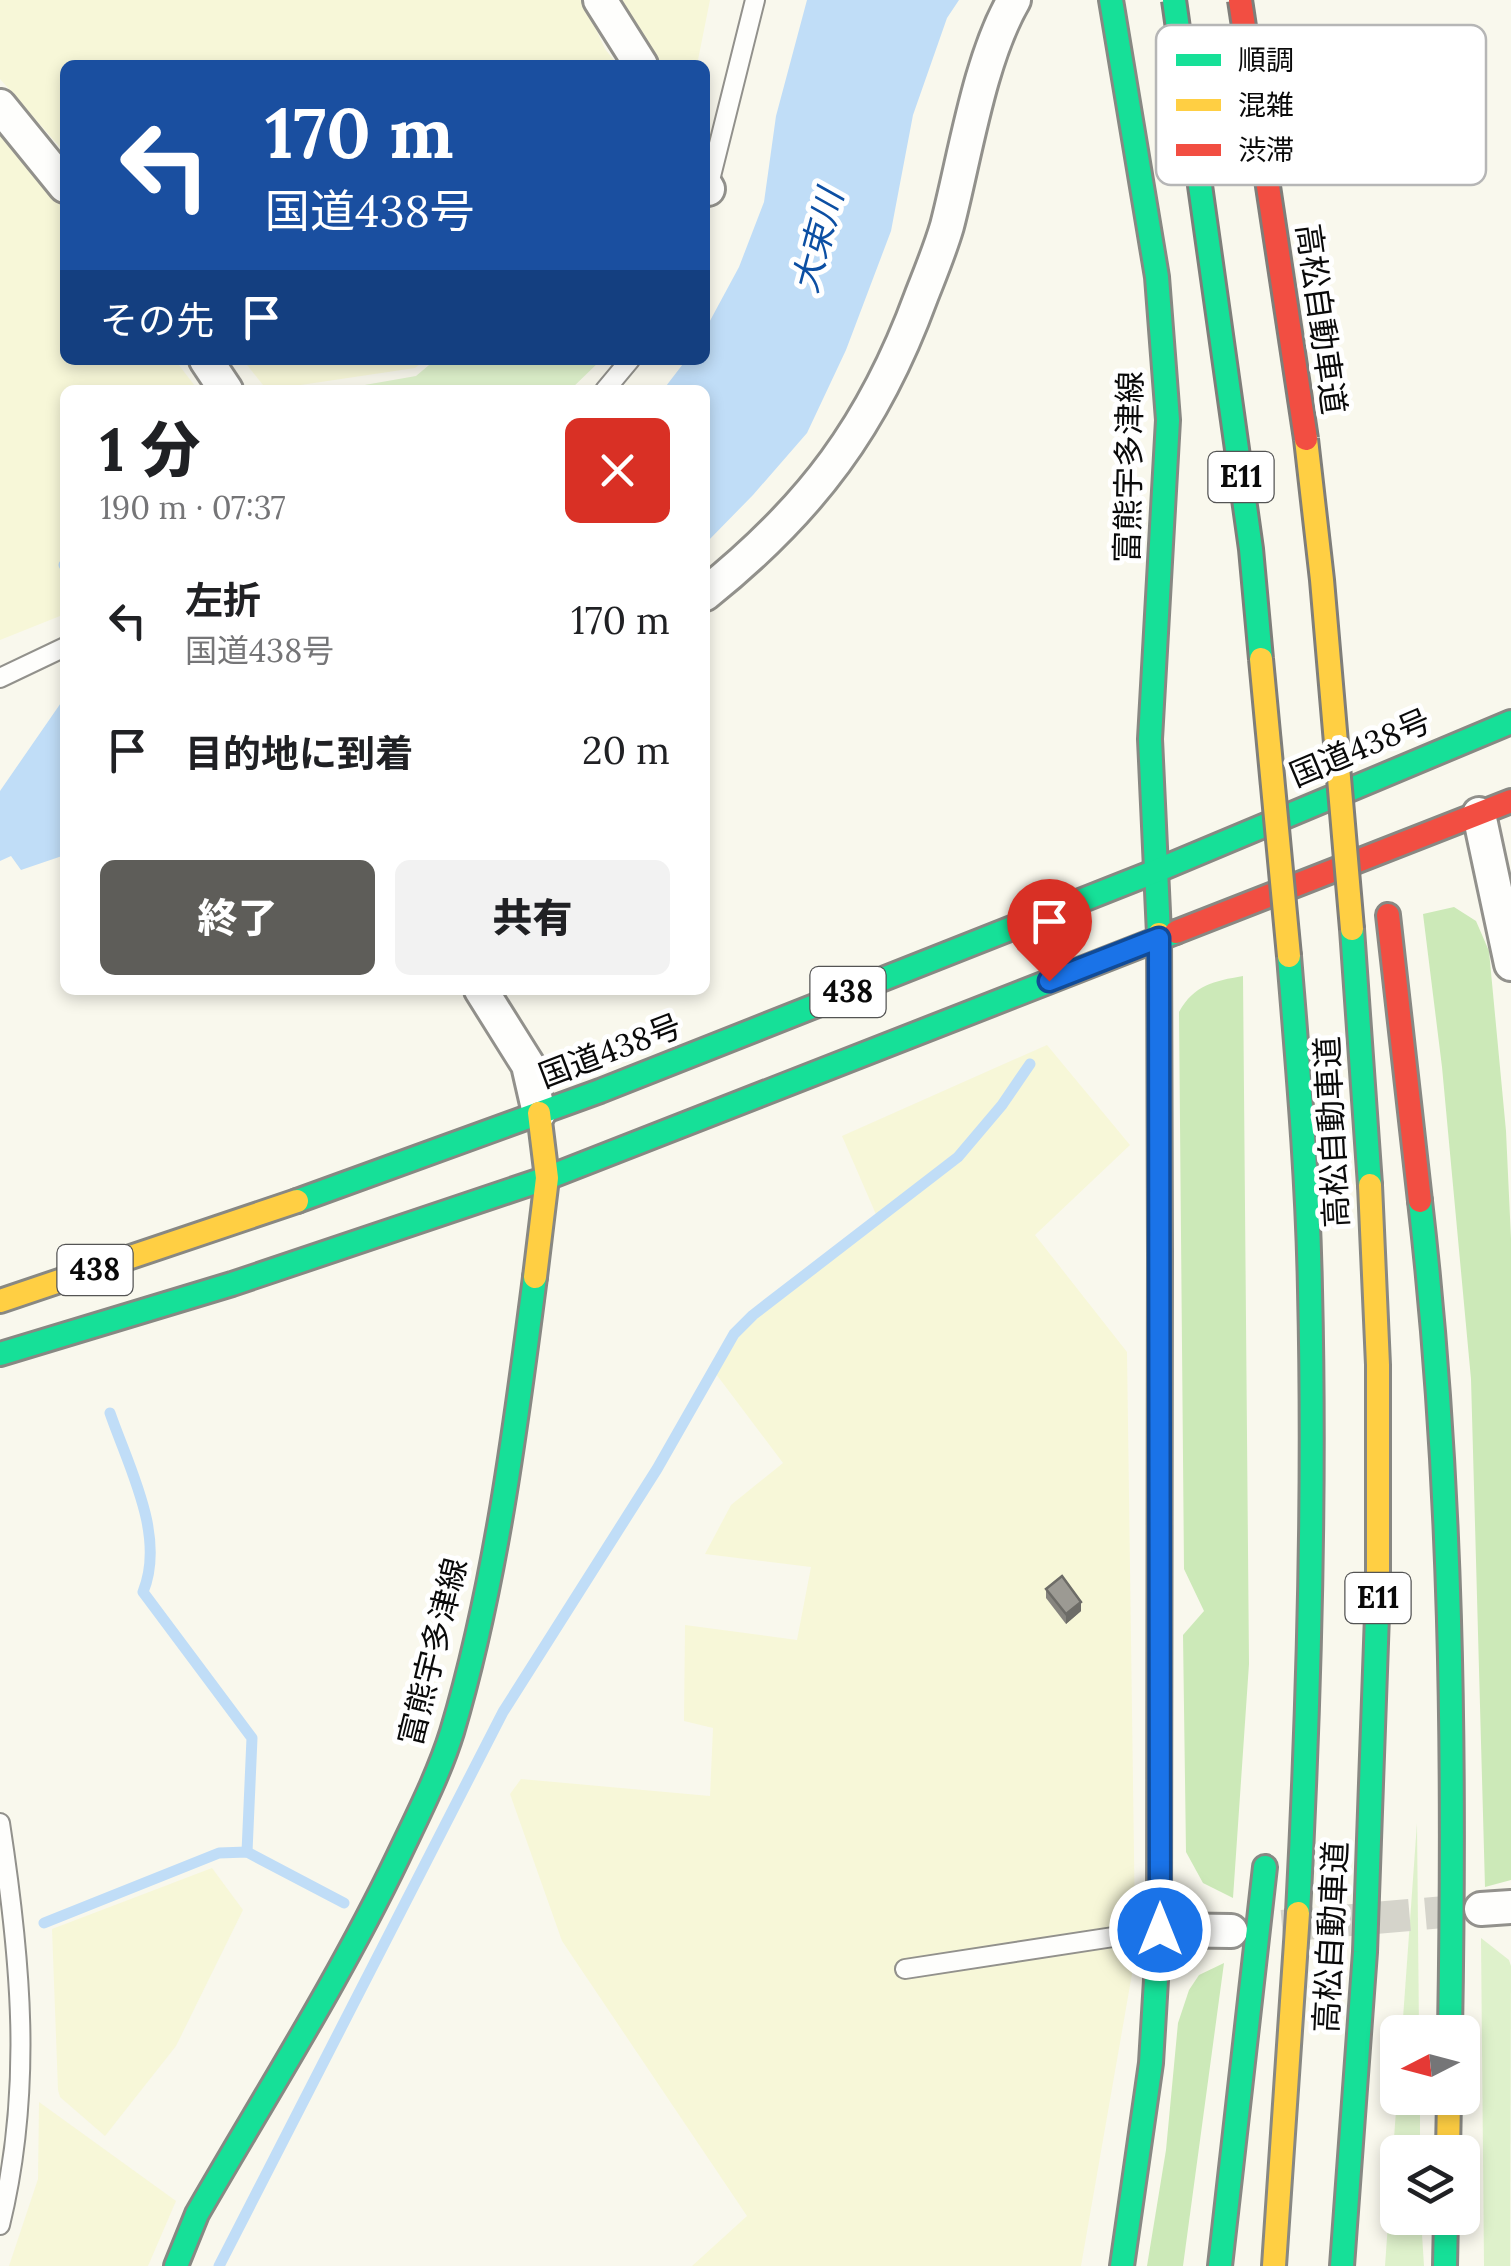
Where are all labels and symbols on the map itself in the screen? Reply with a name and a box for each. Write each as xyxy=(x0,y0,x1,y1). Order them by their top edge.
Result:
legend xyxy=(1156,25,1486,185)
text: 順調 xyxy=(1238,42,1294,78)
text: 混雑 xyxy=(1238,87,1294,123)
text: 渋滞 xyxy=(1238,132,1294,168)
water label: 大束川 xyxy=(782,180,854,297)
street label: 高松自動車道 xyxy=(1288,221,1355,417)
street label: 富熊宇多津線 xyxy=(1106,371,1151,563)
road number: E11 xyxy=(1208,452,1274,502)
street label: 国道438号 xyxy=(1283,700,1436,796)
pin xyxy=(1007,879,1092,982)
road number: 438 xyxy=(810,967,886,1017)
street label: 国道438号 xyxy=(533,1005,687,1096)
street label: 高松自動車道 xyxy=(1306,1035,1357,1229)
road number: 438 xyxy=(58,1245,132,1295)
street label: 富熊宇多津線 xyxy=(389,1554,476,1750)
road number: E11 xyxy=(1346,1573,1410,1623)
street label: 高松自動車道 xyxy=(1305,1840,1356,2034)
position arrow xyxy=(1108,1878,1212,1982)
north arrow xyxy=(1380,2015,1480,2115)

